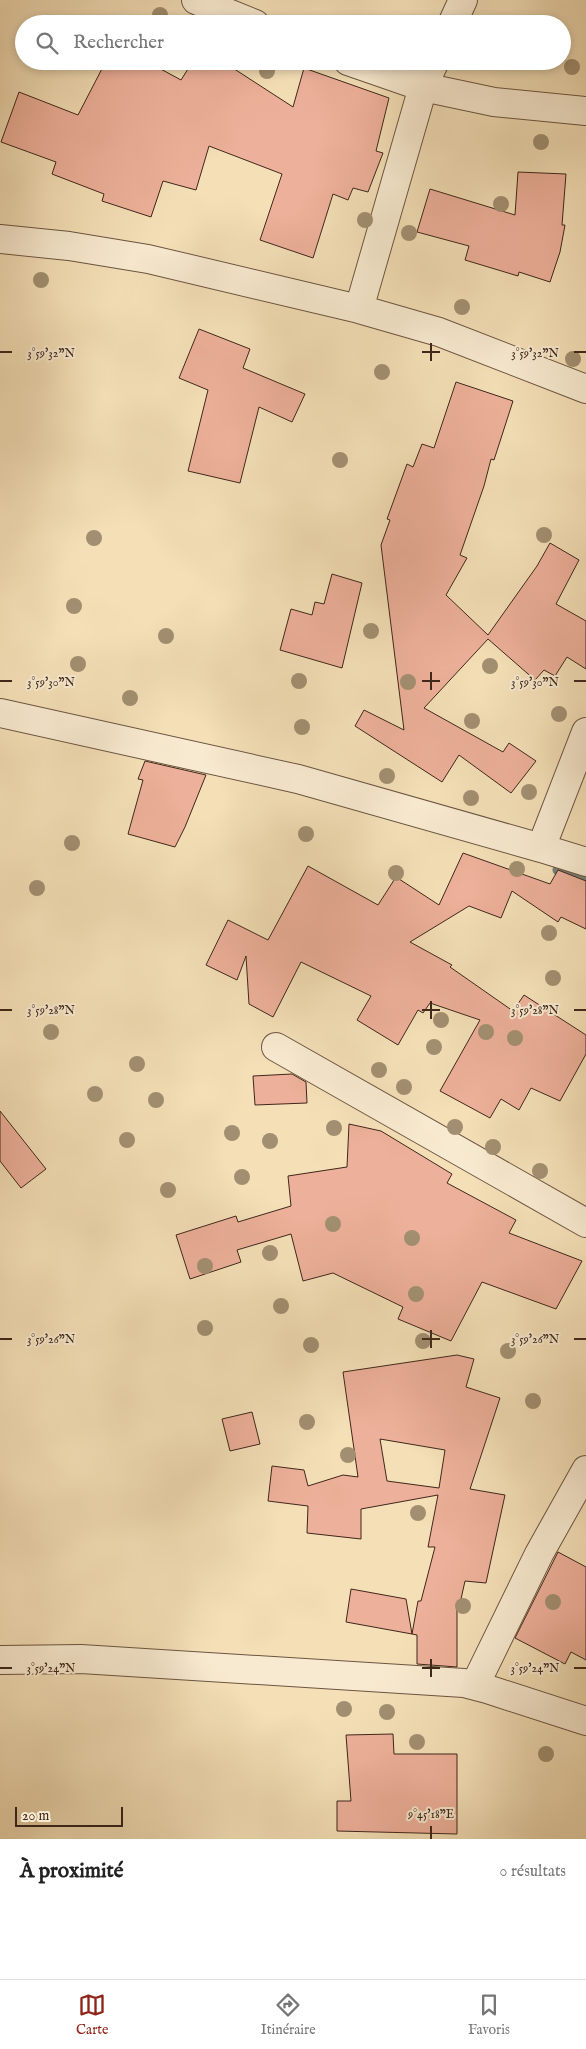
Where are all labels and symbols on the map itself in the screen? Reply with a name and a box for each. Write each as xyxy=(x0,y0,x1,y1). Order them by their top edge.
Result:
text: 3°59'32"N xyxy=(27,346,75,361)
text: 3°59'32"N xyxy=(511,346,559,361)
text: 3°59'30"N xyxy=(27,675,76,690)
text: 3°59'30"N xyxy=(511,675,560,690)
text: 3°59'28"N xyxy=(27,1003,76,1018)
text: 3°59'28"N xyxy=(511,1003,560,1018)
text: 3°59'26"N xyxy=(27,1332,76,1347)
text: 3°59'26"N xyxy=(511,1332,560,1347)
text: 3°59'24"N xyxy=(26,1661,76,1676)
text: 3°59'24"N xyxy=(510,1661,560,1676)
scale bar xyxy=(15,1804,122,1827)
text: 9°45'18"E xyxy=(407,1807,454,1822)

